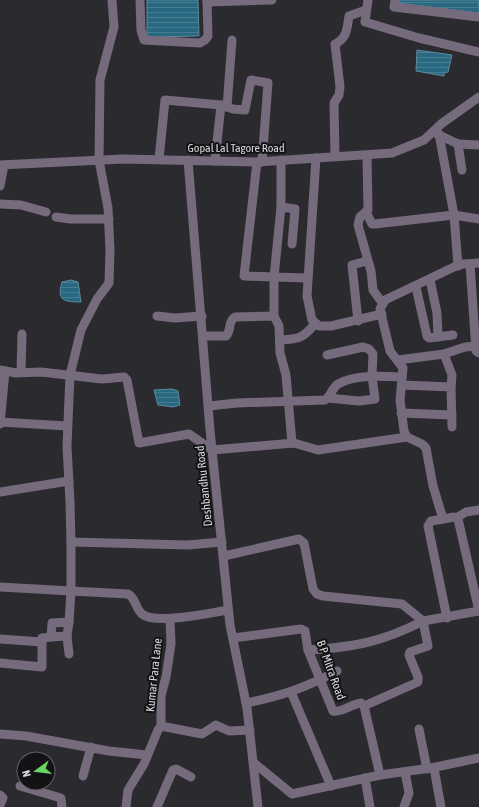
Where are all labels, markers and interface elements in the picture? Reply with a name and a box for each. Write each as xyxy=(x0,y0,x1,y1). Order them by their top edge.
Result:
street label: Gopal Lal Tagore Road xyxy=(187,141,285,155)
street label: Deshbandhu Road xyxy=(193,445,215,527)
street label: Kumar Para Lane xyxy=(143,637,165,713)
street label: B P Mitra Road xyxy=(314,638,348,702)
north arrow xyxy=(16,751,56,791)
text: N xyxy=(20,769,33,778)

